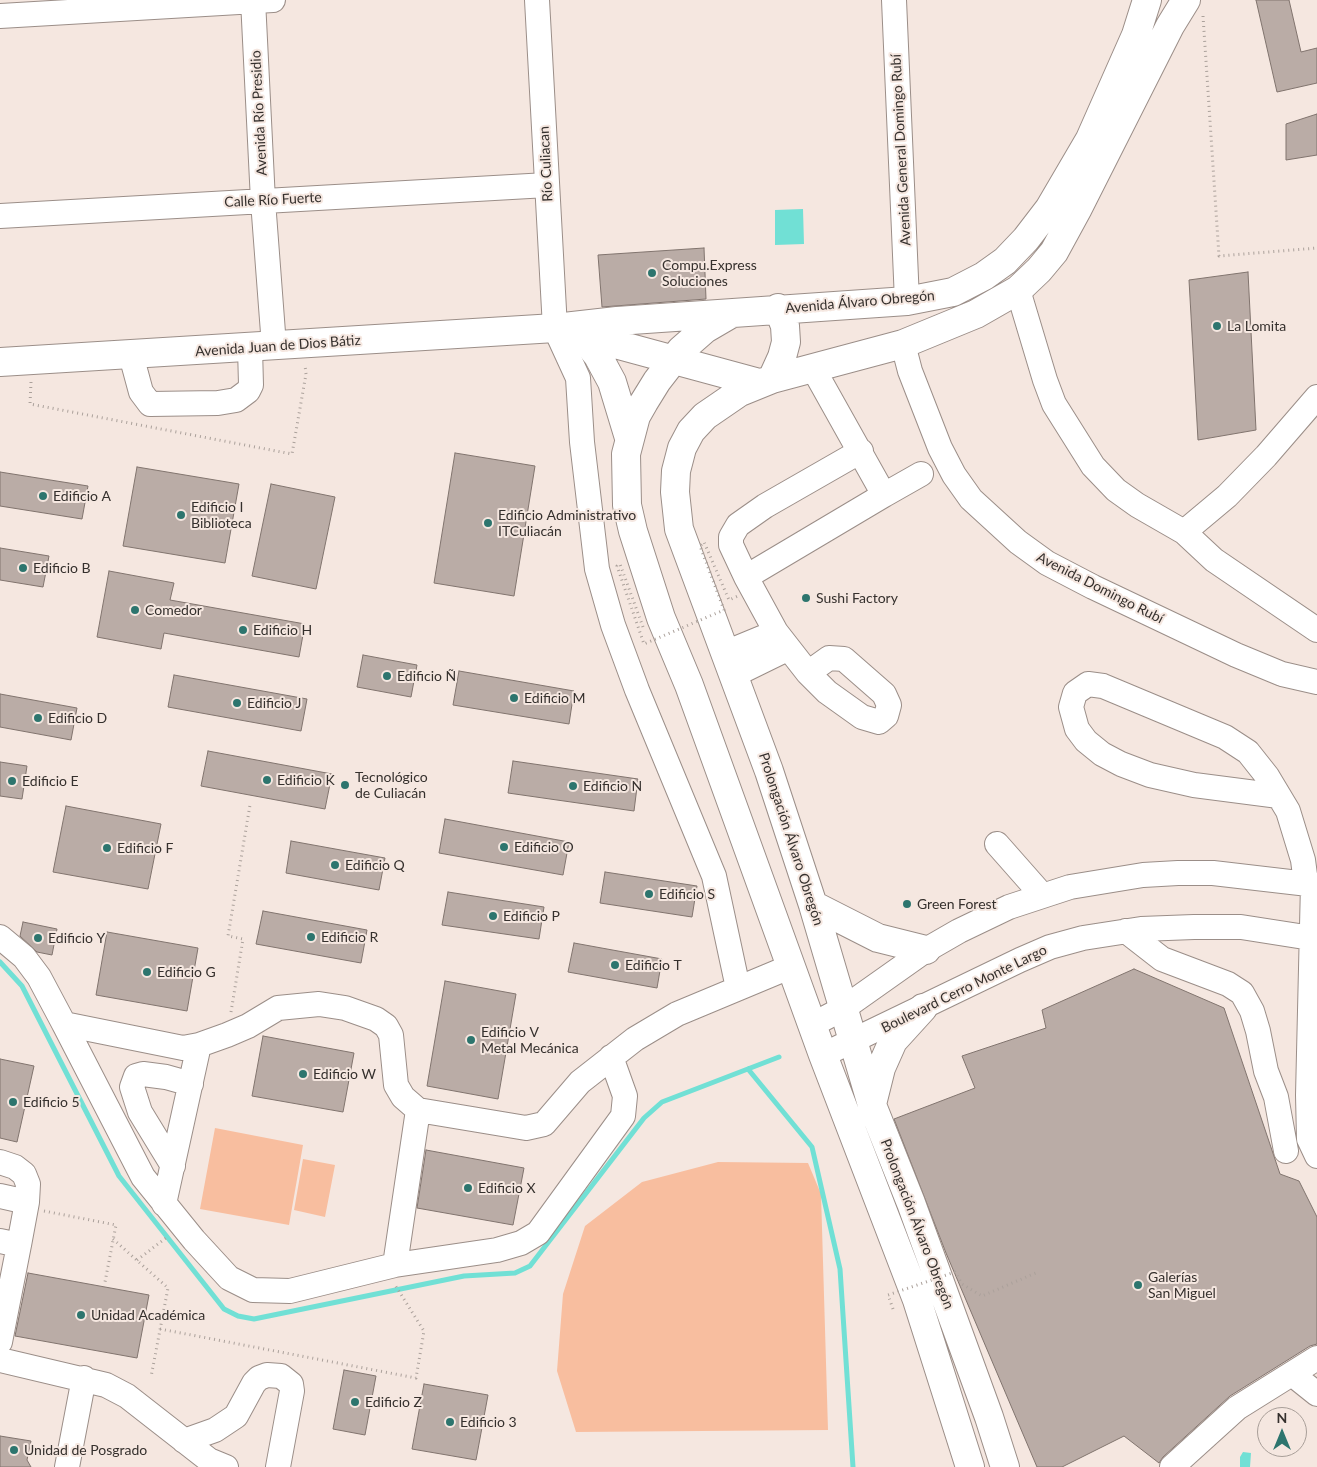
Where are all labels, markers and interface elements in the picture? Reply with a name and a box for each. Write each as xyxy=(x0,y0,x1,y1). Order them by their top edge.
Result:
street label: Avenida Río Presidio xyxy=(247,50,271,176)
street label: Avenida General Domingo Rubí xyxy=(888,54,914,246)
street label: Río Culiacan xyxy=(536,126,556,202)
street label: Calle Río Fuerte xyxy=(224,189,322,211)
place label: Compu.Express Soluciones xyxy=(662,257,757,290)
marker: Compu.Express Soluciones xyxy=(646,267,658,279)
street label: Avenida Álvaro Obregón xyxy=(785,287,935,317)
place label: La Lomita xyxy=(1227,318,1286,334)
marker: La Lomita xyxy=(1211,320,1223,332)
street label: Avenida Juan de Dios Bátiz xyxy=(195,332,361,360)
place label: Edificio A xyxy=(53,488,111,504)
marker: Edificio A xyxy=(37,490,49,502)
place label: Edificio I Biblioteca xyxy=(191,499,252,532)
place label: Edificio Administrativo ITCuliacán xyxy=(498,507,636,540)
marker: Edificio I Biblioteca xyxy=(175,509,187,521)
marker: Edificio Administrativo ITCuliacán xyxy=(482,517,494,529)
street label: Avenida Domingo Rubí xyxy=(1034,549,1166,627)
place label: Edificio B xyxy=(33,560,91,576)
marker: Edificio B xyxy=(17,562,29,574)
place label: Sushi Factory xyxy=(816,590,898,606)
marker: Sushi Factory xyxy=(800,592,812,604)
place label: Comedor xyxy=(145,602,202,618)
marker: Comedor xyxy=(129,604,141,616)
place label: Edificio H xyxy=(253,622,312,638)
marker: Edificio H xyxy=(237,624,249,636)
place label: Edificio Ñ xyxy=(397,668,456,684)
marker: Edificio Ñ xyxy=(381,670,393,682)
place label: Edificio M xyxy=(524,690,586,706)
marker: Edificio M xyxy=(508,692,520,704)
place label: Edificio J xyxy=(247,695,301,711)
marker: Edificio J xyxy=(231,697,243,709)
place label: Edificio D xyxy=(48,710,107,726)
marker: Edificio D xyxy=(32,712,44,724)
street label: Prolongación Álvaro Obregón xyxy=(755,750,827,928)
place label: Tecnológico de Culiacán xyxy=(355,769,428,802)
place label: Edificio K xyxy=(277,772,335,788)
place label: Edificio E xyxy=(22,773,79,789)
marker: Edificio K xyxy=(261,774,273,786)
marker: Edificio E xyxy=(6,775,18,787)
place label: Edificio N xyxy=(583,778,642,794)
marker: Tecnológico de Culiacán xyxy=(339,779,351,791)
marker: Edificio N xyxy=(567,780,579,792)
place label: Edificio O xyxy=(514,839,574,855)
place label: Edificio F xyxy=(117,840,173,856)
marker: Edificio O xyxy=(498,841,510,853)
marker: Edificio F xyxy=(101,842,113,854)
place label: Edificio Q xyxy=(345,857,405,873)
marker: Edificio Q xyxy=(329,859,341,871)
place label: Edificio S xyxy=(659,886,715,902)
marker: Edificio S xyxy=(643,888,655,900)
place label: Green Forest xyxy=(917,896,997,912)
marker: Green Forest xyxy=(901,898,913,910)
place label: Edificio P xyxy=(503,908,560,924)
marker: Edificio P xyxy=(487,910,499,922)
place label: Edificio R xyxy=(321,929,378,945)
place label: Edificio Y xyxy=(48,930,105,946)
marker: Edificio R xyxy=(305,931,317,943)
marker: Edificio Y xyxy=(32,932,44,944)
street label: Boulevard Cerro Monte Largo xyxy=(878,942,1050,1036)
place label: Edificio T xyxy=(625,957,682,973)
marker: Edificio T xyxy=(609,959,621,971)
place label: Edificio G xyxy=(157,964,216,980)
marker: Edificio G xyxy=(141,966,153,978)
place label: Edificio V Metal Mecánica xyxy=(481,1024,579,1056)
marker: Edificio V Metal Mecánica xyxy=(465,1034,477,1046)
place label: Edificio W xyxy=(313,1066,376,1082)
marker: Edificio W xyxy=(297,1068,309,1080)
place label: Edificio 5 xyxy=(23,1094,80,1110)
marker: Edificio 5 xyxy=(7,1096,19,1108)
street label: Prolongación Álvaro Obregón xyxy=(877,1137,957,1311)
place label: Edificio X xyxy=(478,1180,536,1196)
marker: Edificio X xyxy=(462,1182,474,1194)
place label: Galerías San Miguel xyxy=(1148,1269,1216,1302)
marker: Galerías San Miguel xyxy=(1132,1279,1144,1291)
place label: Unidad Académica xyxy=(91,1307,205,1323)
marker: Unidad Académica xyxy=(75,1309,87,1321)
place label: Edificio Z xyxy=(365,1394,422,1410)
marker: Edificio Z xyxy=(349,1396,361,1408)
north arrow xyxy=(1257,1407,1307,1457)
text: N xyxy=(1277,1409,1287,1426)
place label: Edificio 3 xyxy=(460,1414,517,1430)
marker: Edificio 3 xyxy=(444,1416,456,1428)
place label: Unidad de Posgrado xyxy=(24,1442,147,1458)
marker: Unidad de Posgrado xyxy=(8,1444,20,1456)

